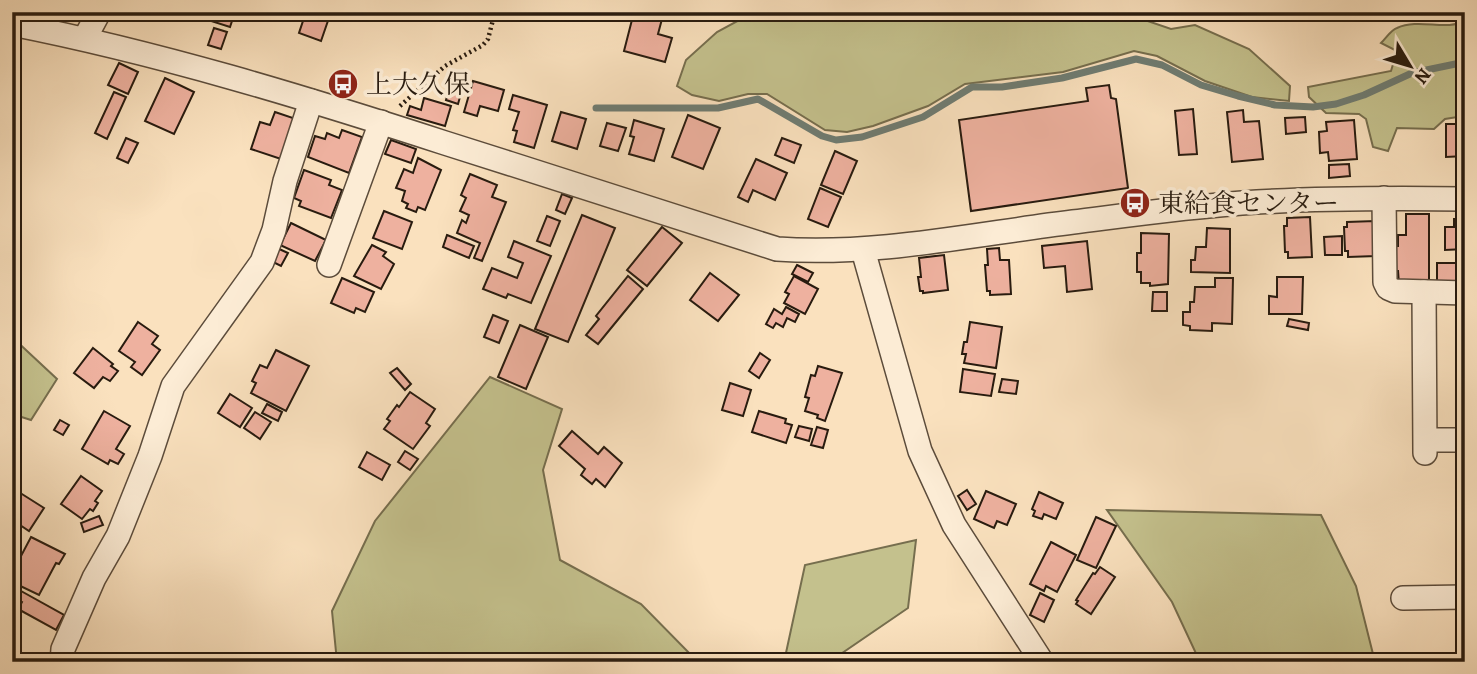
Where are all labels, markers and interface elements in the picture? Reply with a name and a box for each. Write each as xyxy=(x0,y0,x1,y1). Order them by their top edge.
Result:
north arrow xyxy=(1376,32,1446,102)
text: N xyxy=(1408,62,1437,89)
bus stop icon: 上大久保 xyxy=(326,67,360,101)
place label: 上大久保 xyxy=(366,67,470,102)
bus stop icon: 東給食センター xyxy=(1118,186,1152,220)
place label: 東給食センター xyxy=(1158,186,1339,221)

